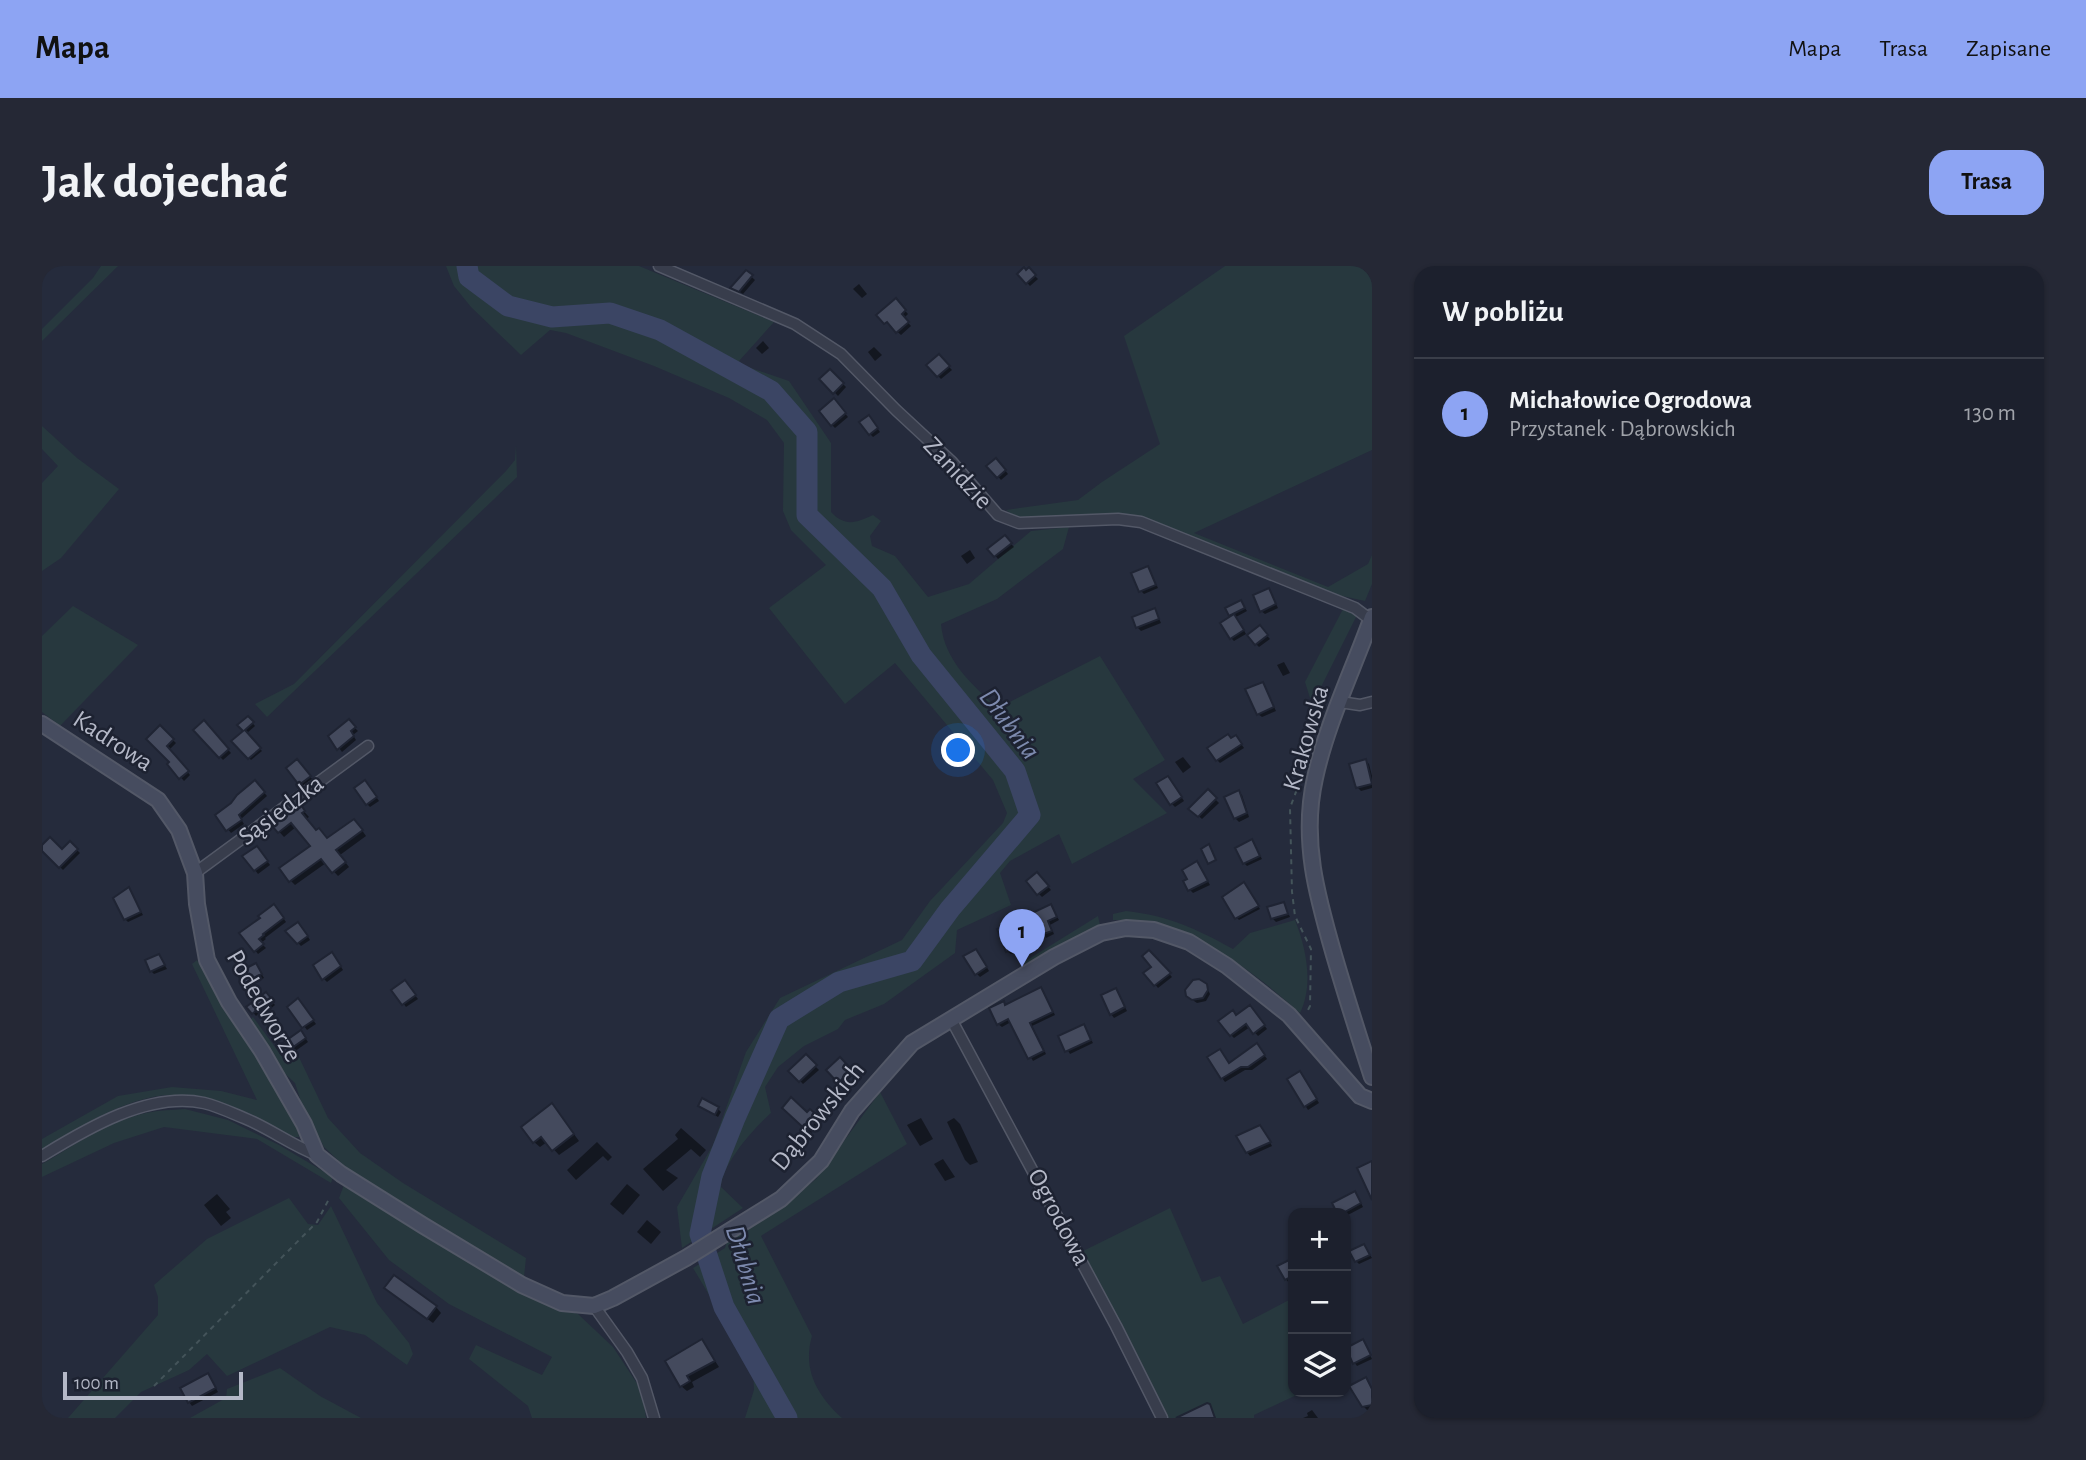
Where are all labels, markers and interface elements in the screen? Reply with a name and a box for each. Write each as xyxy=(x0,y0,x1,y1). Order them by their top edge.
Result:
text: Mapa xyxy=(35,32,110,65)
text: Mapa xyxy=(1788,37,1841,61)
text: Trasa xyxy=(1879,37,1928,61)
text: Zapisane xyxy=(1966,37,2051,61)
button: Trasa xyxy=(1929,150,2044,215)
text: Jak dojechać xyxy=(42,158,287,207)
text: W pobliżu xyxy=(1442,297,1564,327)
text: Michałowice Ogrodowa xyxy=(1509,387,1752,413)
text: 1 xyxy=(1461,402,1469,425)
text: 130 m xyxy=(1964,402,2016,425)
text: Przystanek · Dąbrowskich xyxy=(1509,418,1736,441)
street label: Zanidzie xyxy=(919,432,997,514)
street label: Krakowska xyxy=(1279,682,1333,794)
water label: Dłubnia xyxy=(973,683,1045,765)
street label: Kadrowa xyxy=(68,706,158,776)
your location xyxy=(941,733,975,767)
street label: Sąsiedzka xyxy=(234,770,328,850)
pin: 1 xyxy=(999,909,1045,967)
street label: Podedworze xyxy=(222,946,306,1066)
street label: Dąbrowskich xyxy=(767,1057,869,1175)
street label: Ogrodowa xyxy=(1023,1164,1095,1270)
map controls xyxy=(1288,1208,1351,1397)
button: + xyxy=(1288,1208,1351,1271)
water label: Dłubnia xyxy=(720,1222,770,1308)
button: − xyxy=(1288,1271,1351,1334)
button: layers xyxy=(1288,1334,1351,1397)
scale bar xyxy=(63,1369,243,1401)
text: 100 m xyxy=(74,1374,119,1393)

